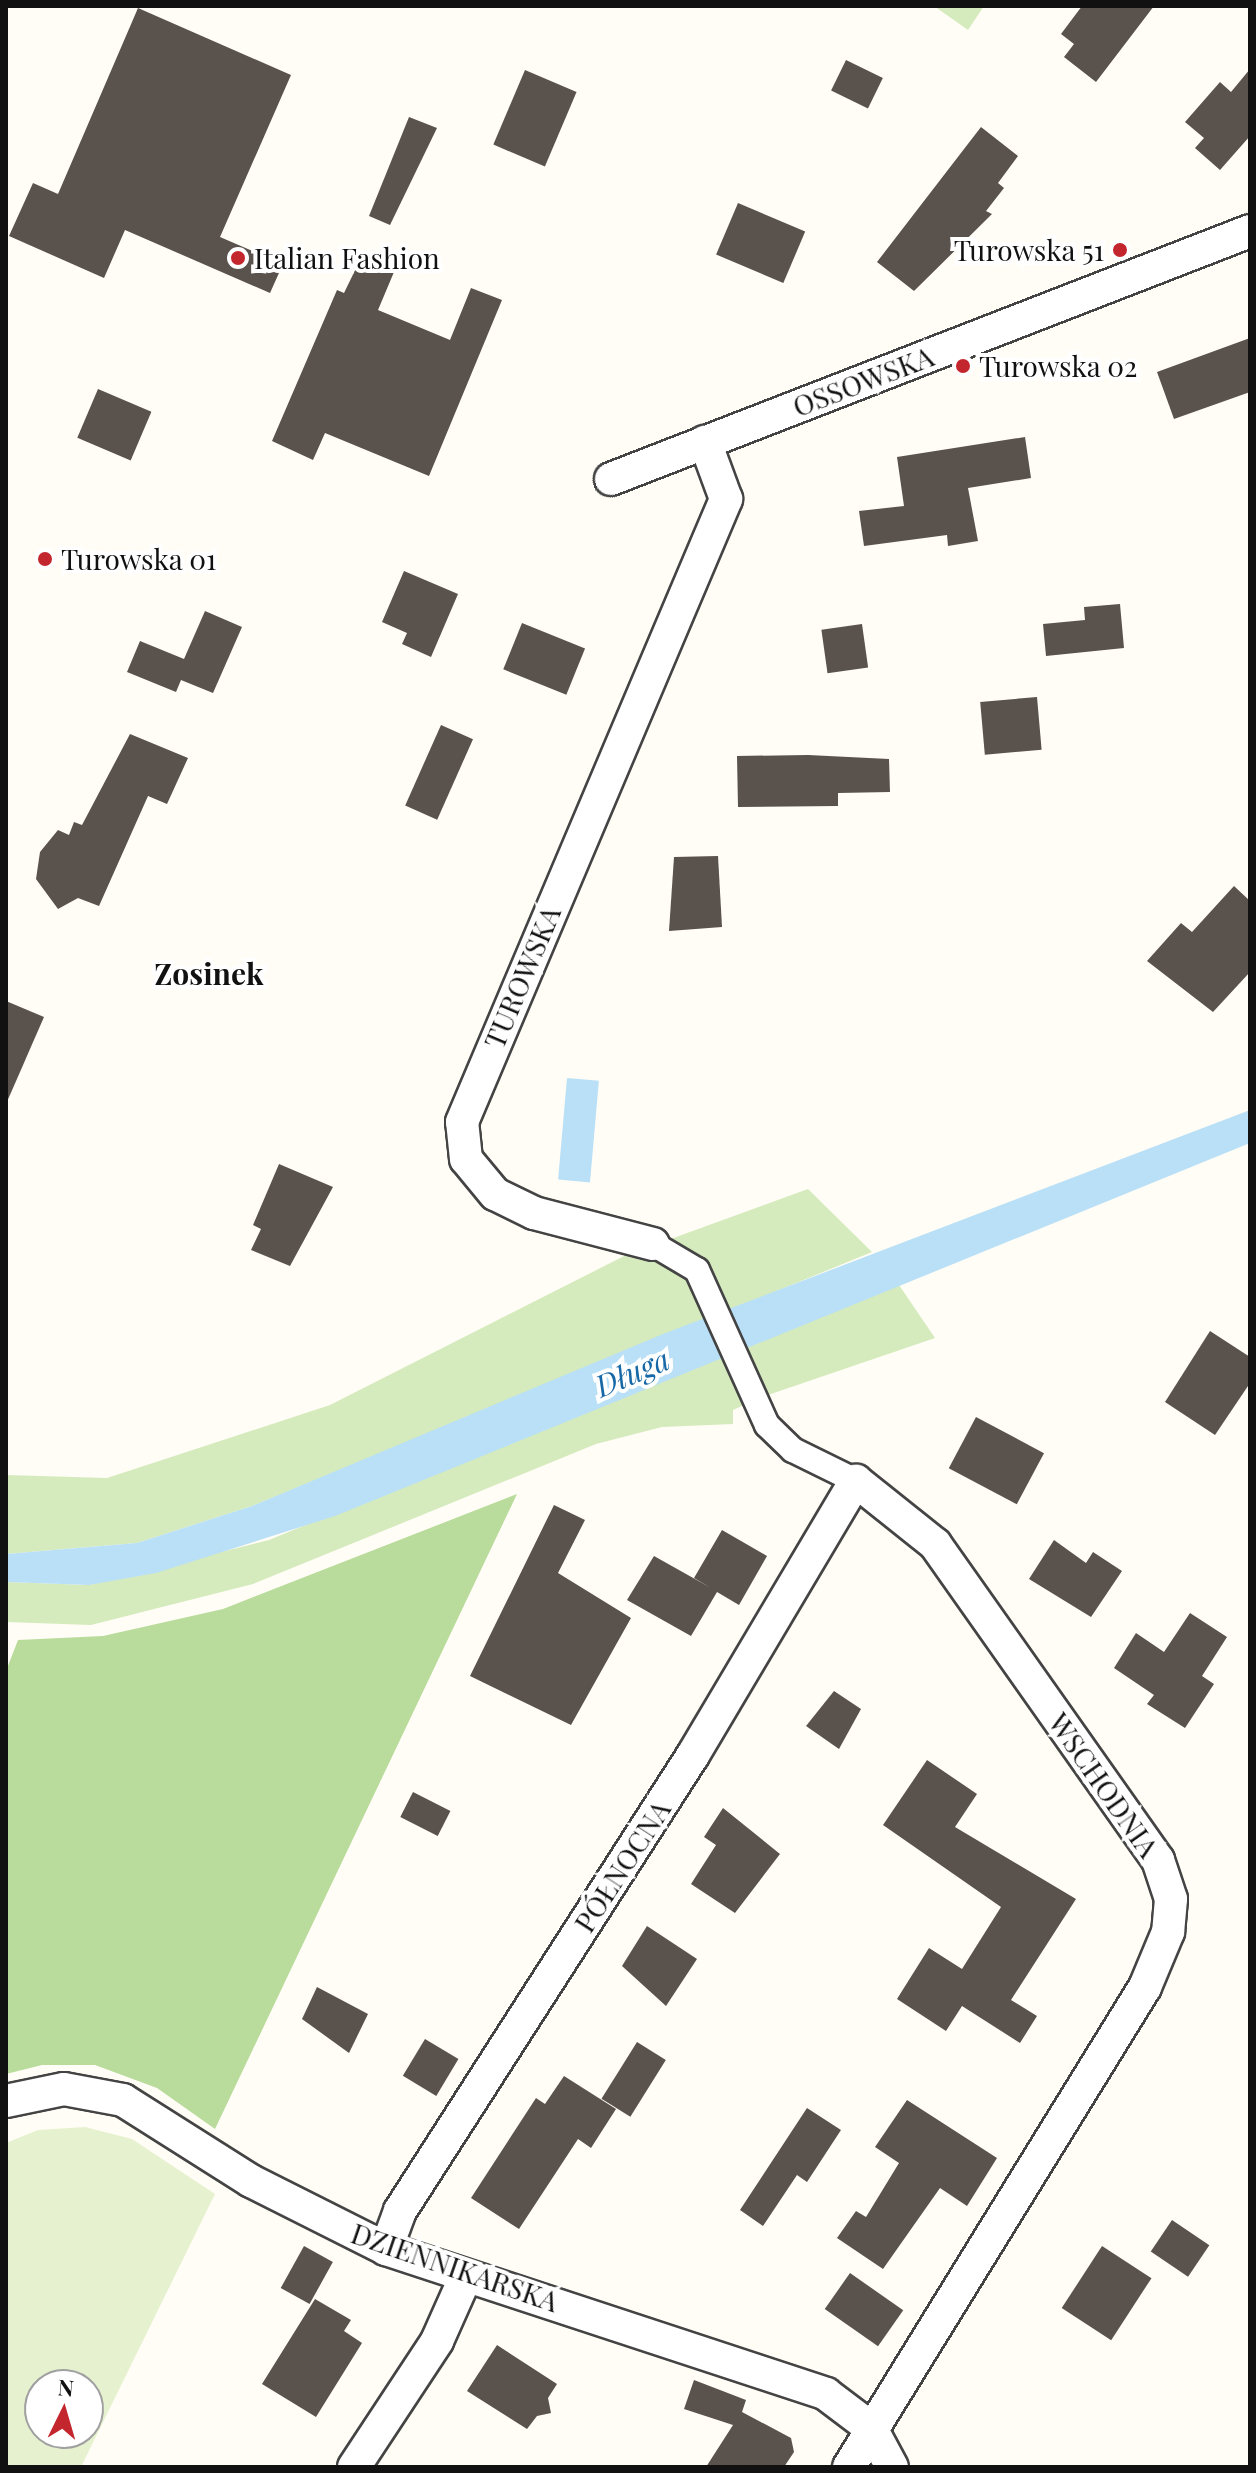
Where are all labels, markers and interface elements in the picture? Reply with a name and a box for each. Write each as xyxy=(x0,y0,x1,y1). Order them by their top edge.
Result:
place label: Turowska 51 xyxy=(953,233,1104,267)
place label: Italian Fashion xyxy=(254,241,440,275)
marker: Turowska 51 xyxy=(1111,241,1129,259)
marker: Italian Fashion xyxy=(229,249,247,267)
street label: OSSOWSKA xyxy=(788,339,938,423)
place label: Turowska 02 xyxy=(979,349,1138,383)
marker: Turowska 02 xyxy=(954,357,972,375)
place label: Turowska 01 xyxy=(61,542,217,576)
marker: Turowska 01 xyxy=(36,550,54,568)
street label: TUROWSKA xyxy=(477,901,567,1053)
district label: Zosinek xyxy=(154,955,264,991)
water label: Długa xyxy=(589,1340,675,1404)
street label: WSCHODNIA xyxy=(1042,1707,1166,1863)
street label: PÓŁNOCNA xyxy=(567,1794,677,1938)
street label: DZIENNIKARSKA xyxy=(347,2216,563,2318)
north arrow xyxy=(24,2369,104,2449)
text: N xyxy=(57,2371,75,2403)

